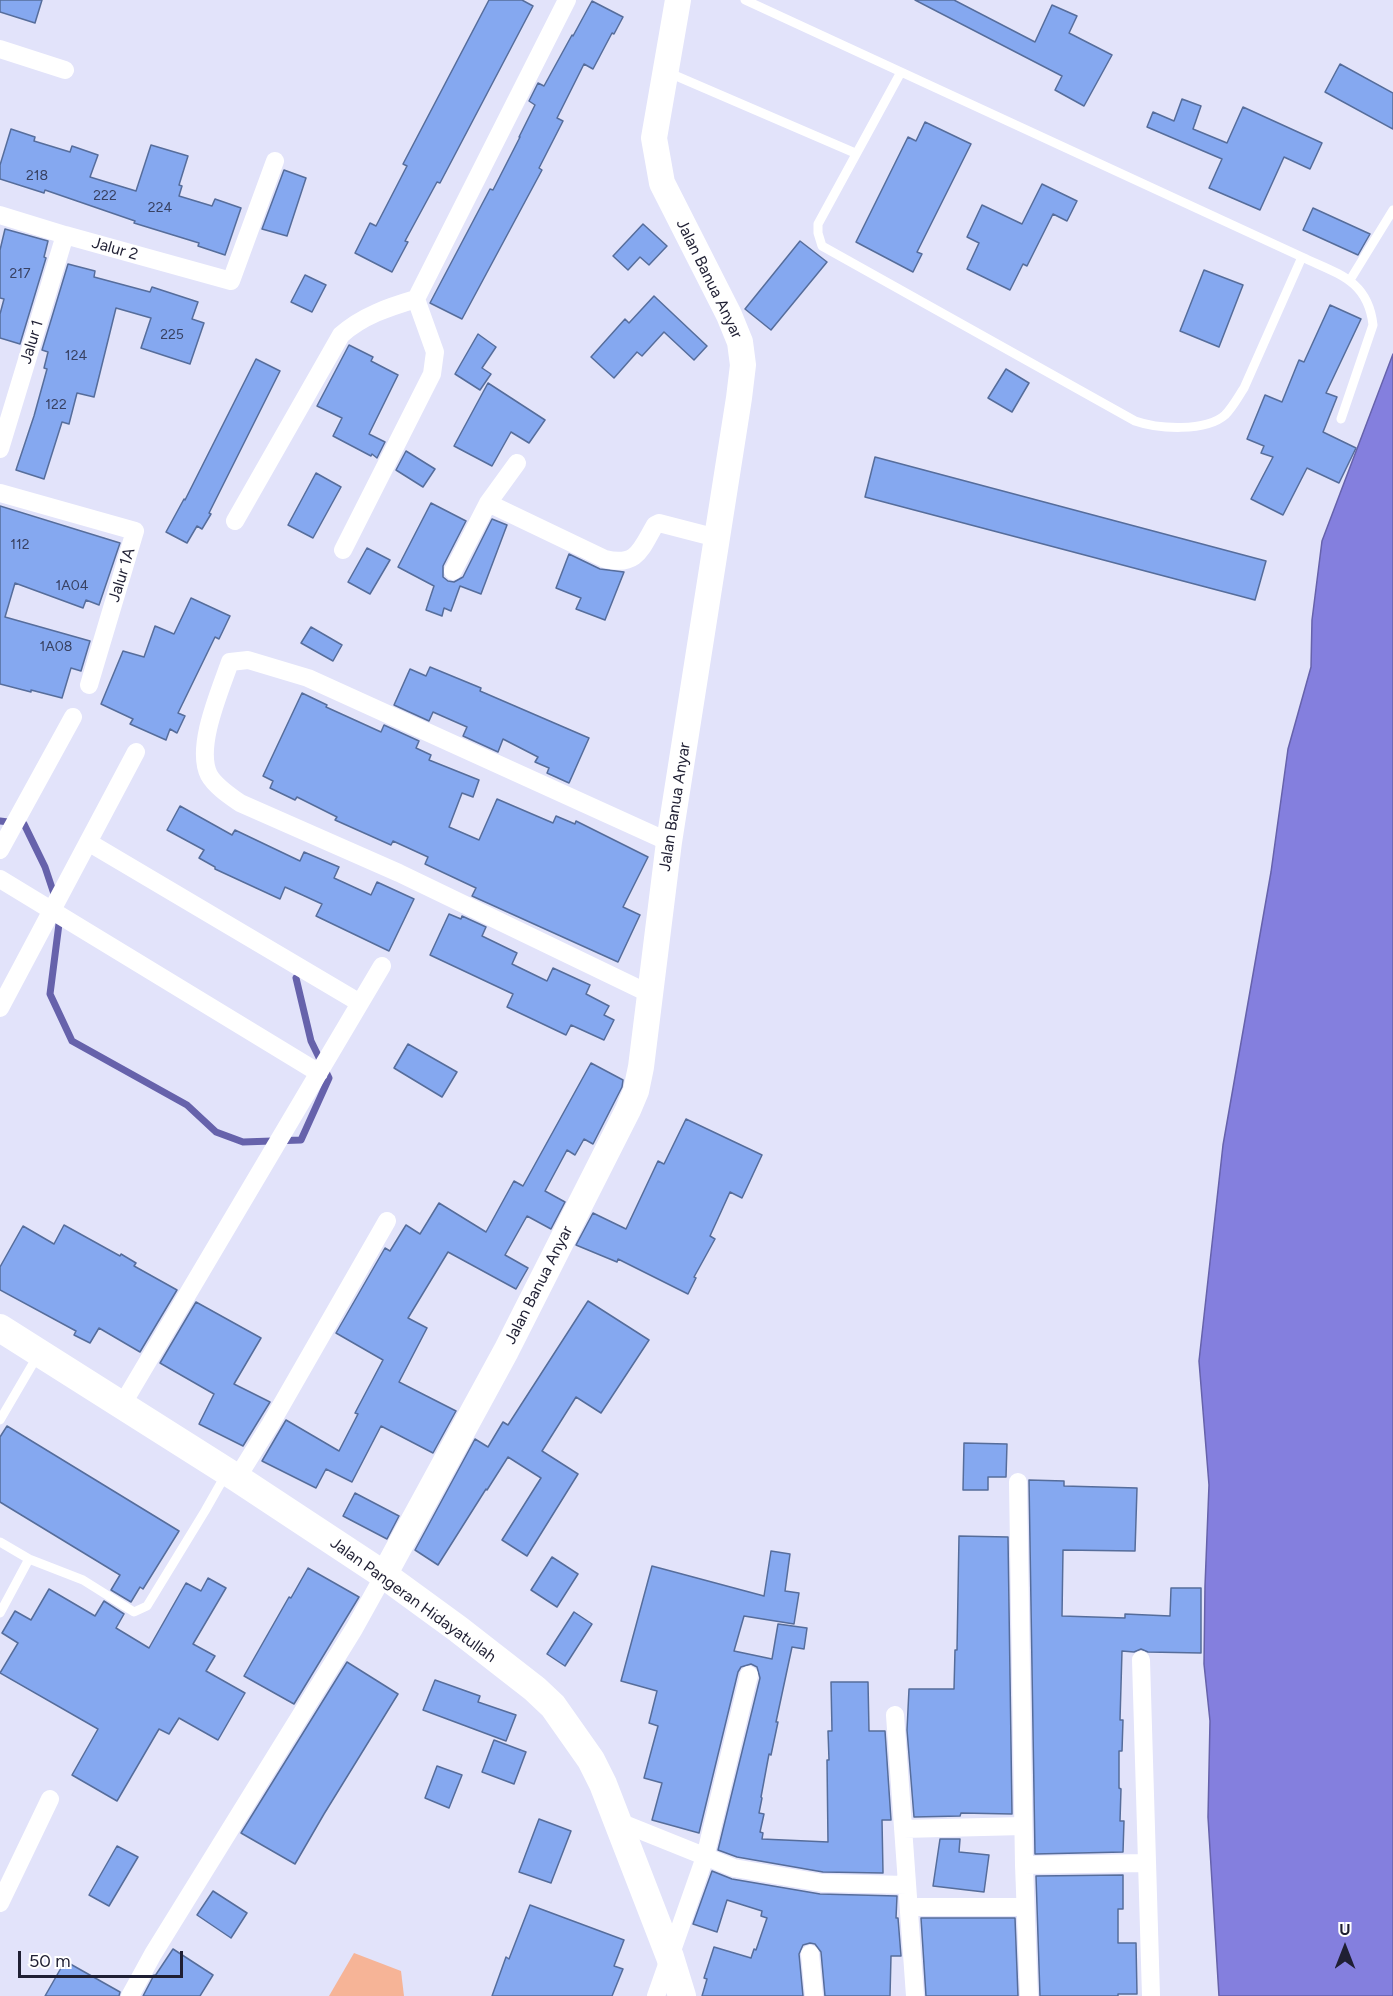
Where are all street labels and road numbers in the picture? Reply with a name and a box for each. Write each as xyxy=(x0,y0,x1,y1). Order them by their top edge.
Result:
street label: Jalan Banua Anyar xyxy=(672,216,746,342)
street label: Jalur 2 xyxy=(90,233,140,265)
street label: Jalur 1 xyxy=(16,318,48,366)
street label: Jalur 1A xyxy=(105,546,139,604)
street label: Jalan Banua Anyar xyxy=(655,741,695,873)
street label: Jalan Banua Anyar xyxy=(501,1223,577,1347)
street label: Jalan Pangeran Hidayatullah xyxy=(326,1533,500,1667)

